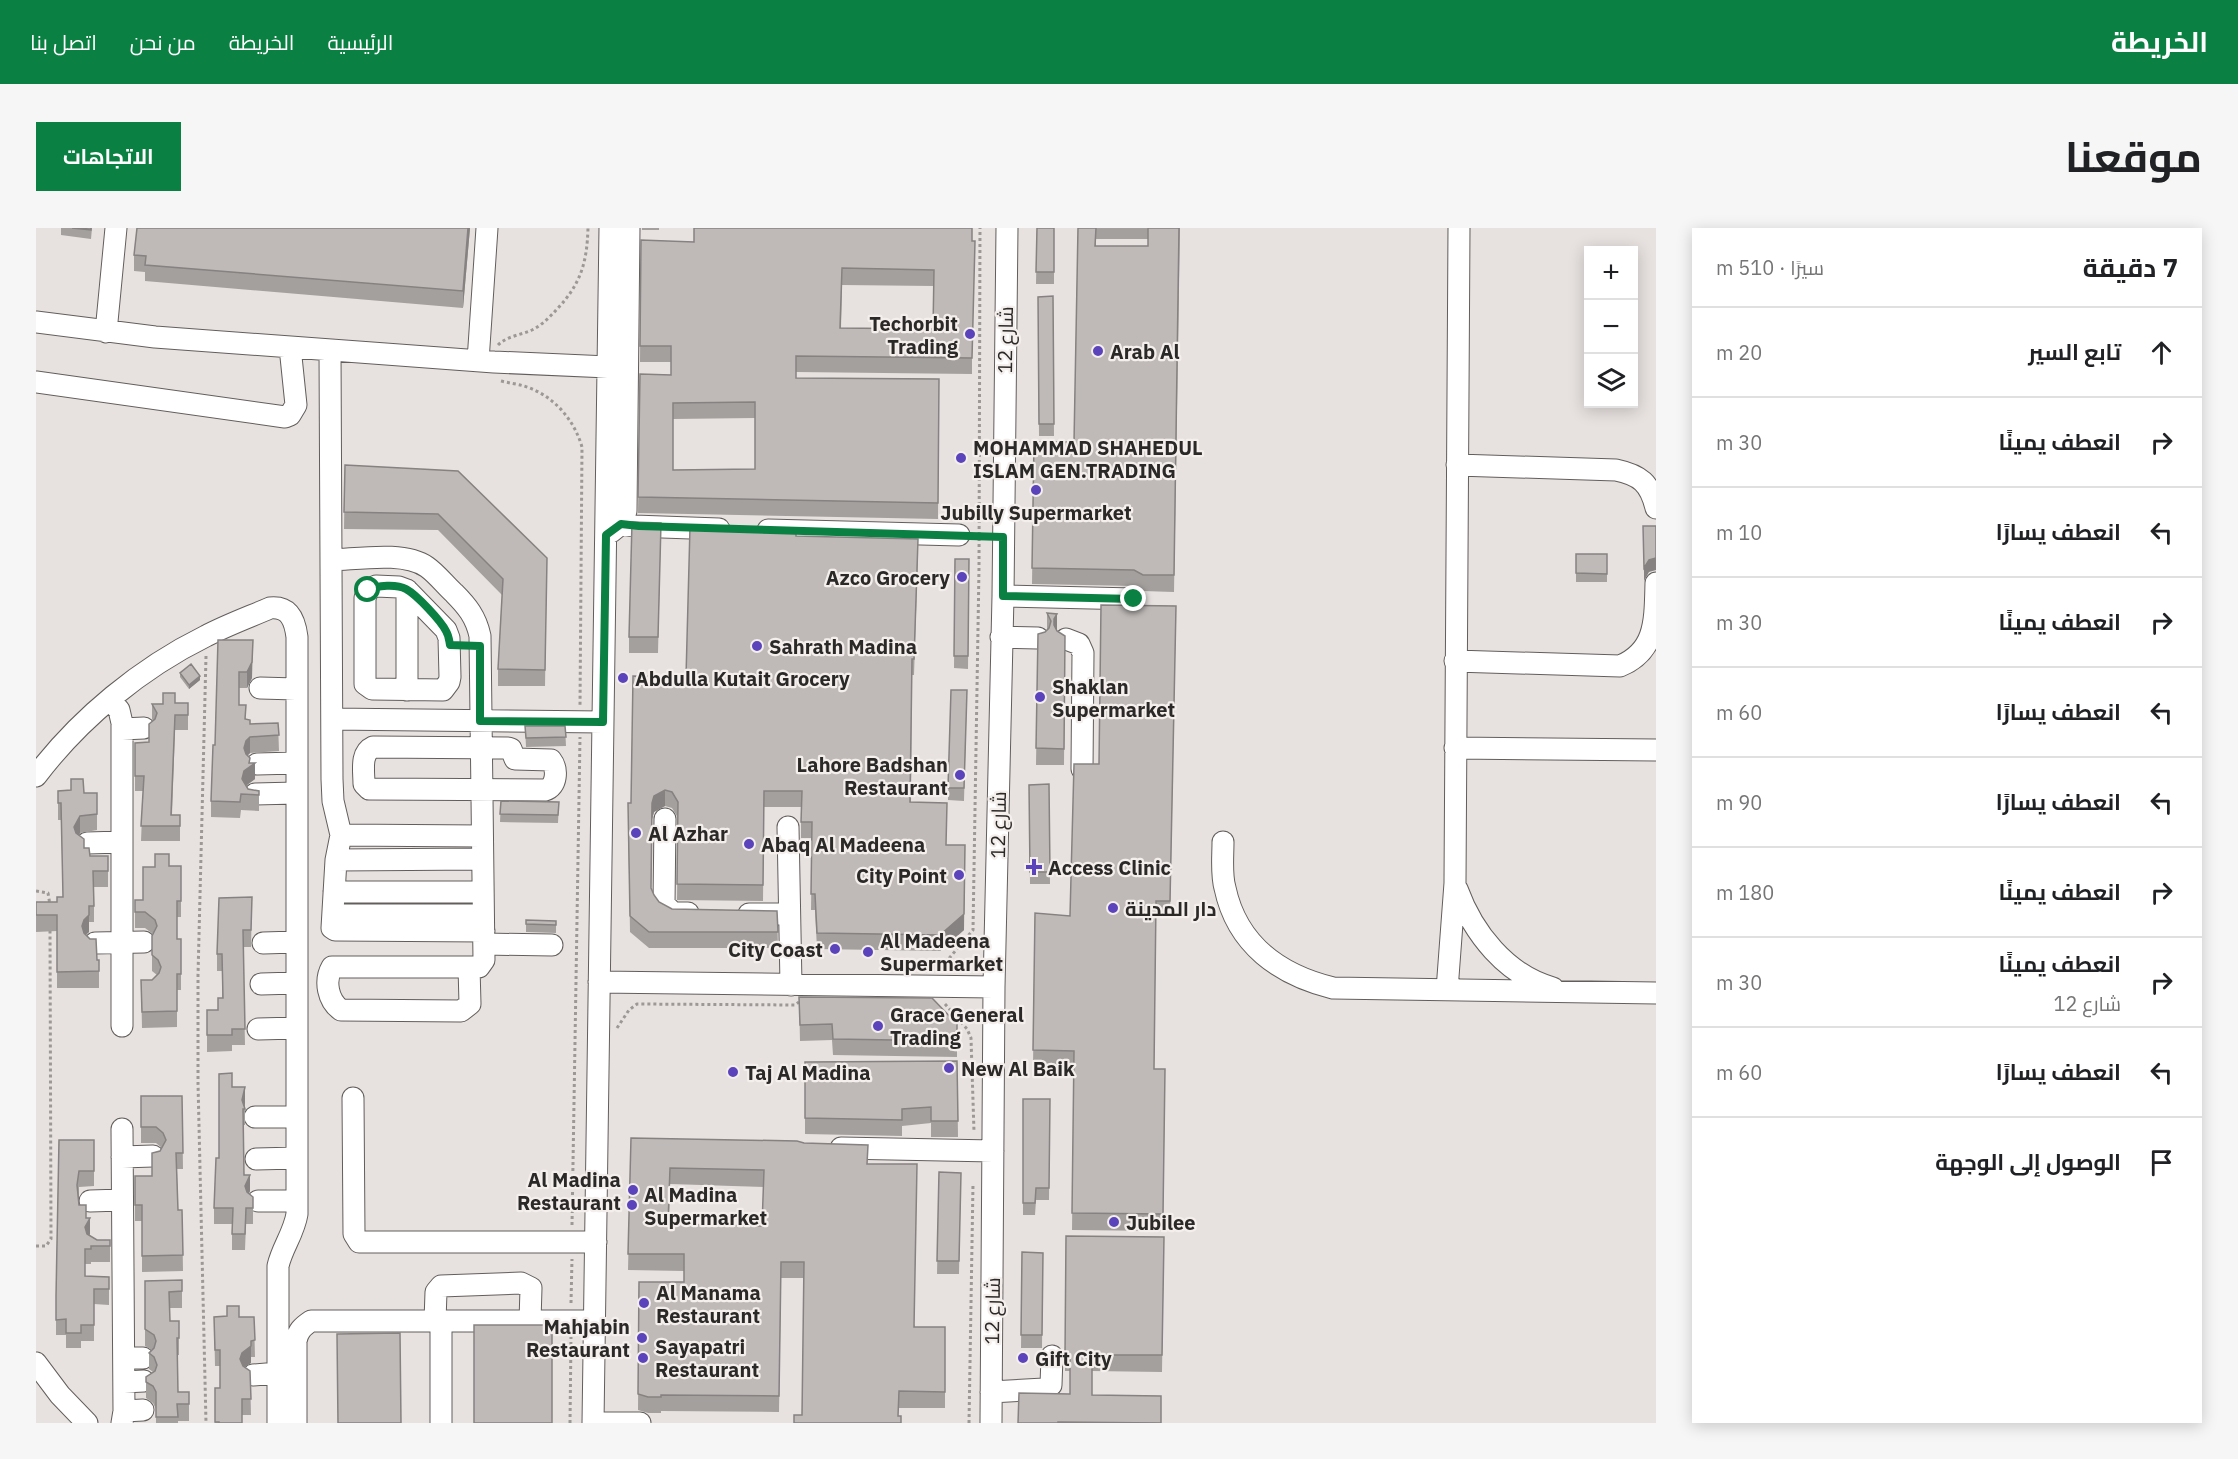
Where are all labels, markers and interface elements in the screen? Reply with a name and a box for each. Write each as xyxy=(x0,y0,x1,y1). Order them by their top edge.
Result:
text: الخريطة xyxy=(2111,23,2208,60)
text: اتصل بنا xyxy=(30,28,97,56)
text: من نحن xyxy=(130,28,196,56)
text: الخريطة xyxy=(229,28,294,56)
text: الرئيسية xyxy=(327,28,393,56)
button: الاتجاهات xyxy=(36,122,181,191)
text: موقعنا xyxy=(2065,129,2202,184)
map controls xyxy=(1584,246,1638,408)
button: + xyxy=(1584,246,1638,300)
text: 7 دقيقة xyxy=(2083,250,2178,284)
text: سيرًا · 510 m xyxy=(1716,254,1824,281)
button: − xyxy=(1584,300,1638,354)
street label: شارع 12 xyxy=(991,306,1020,374)
place label: Techorbit Trading xyxy=(869,310,959,360)
marker: Techorbit Trading xyxy=(963,327,977,341)
icon: ahead xyxy=(2145,336,2178,369)
text: تابع السير xyxy=(2028,337,2121,366)
place label: Arab Al xyxy=(1110,338,1180,365)
text: 20 m xyxy=(1716,339,1762,366)
marker: Arab Al xyxy=(1091,344,1105,358)
button: layers xyxy=(1584,354,1638,408)
icon: right xyxy=(2145,426,2178,459)
text: انعطف يمينًا xyxy=(1999,427,2121,456)
text: 30 m xyxy=(1716,429,1762,456)
place label: MOHAMMAD SHAHEDUL ISLAM GEN.TRADING xyxy=(973,434,1203,484)
marker: MOHAMMAD SHAHEDUL ISLAM GEN.TRADING xyxy=(954,451,968,465)
marker: Jubilly Supermarket xyxy=(1029,483,1043,497)
place label: Jubilly Supermarket xyxy=(940,499,1132,526)
icon: left xyxy=(2145,516,2178,549)
text: انعطف يسارًا xyxy=(1996,517,2121,546)
text: 10 m xyxy=(1716,519,1762,546)
place label: Azco Grocery xyxy=(826,564,950,591)
marker: Azco Grocery xyxy=(955,570,969,584)
route start xyxy=(354,576,380,602)
route end xyxy=(1120,585,1146,611)
icon: right xyxy=(2145,606,2178,639)
text: انعطف يمينًا xyxy=(1999,607,2121,636)
text: 30 m xyxy=(1716,609,1762,636)
place label: Sahrath Madina xyxy=(769,633,917,660)
marker: Sahrath Madina xyxy=(750,639,764,653)
place label: Abdulla Kutait Grocery xyxy=(635,665,850,692)
marker: Abdulla Kutait Grocery xyxy=(616,671,630,685)
place label: Shaklan Supermarket xyxy=(1052,673,1175,723)
marker: Shaklan Supermarket xyxy=(1033,690,1047,704)
icon: left xyxy=(2145,696,2178,729)
text: انعطف يسارًا xyxy=(1996,697,2121,726)
text: 60 m xyxy=(1716,699,1762,726)
place label: Lahore Badshan Restaurant xyxy=(797,751,948,801)
marker: Lahore Badshan Restaurant xyxy=(953,768,967,782)
icon: left xyxy=(2145,786,2178,819)
text: انعطف يسارًا xyxy=(1996,787,2121,816)
text: 90 m xyxy=(1716,789,1762,816)
street label: شارع 12 xyxy=(984,791,1013,859)
place label: Al Azhar xyxy=(648,820,728,847)
marker: Al Azhar xyxy=(629,826,643,840)
place label: Abaq Al Madeena xyxy=(761,831,925,858)
marker: Abaq Al Madeena xyxy=(742,837,756,851)
place label: Access Clinic xyxy=(1048,854,1171,881)
marker: Access Clinic xyxy=(1025,858,1043,876)
place label: City Point xyxy=(856,862,947,889)
marker: City Point xyxy=(952,868,966,882)
icon: right xyxy=(2145,876,2178,909)
text: انعطف يمينًا xyxy=(1999,877,2121,906)
text: 180 m xyxy=(1716,879,1774,906)
place label: دار المدينة xyxy=(1125,895,1216,922)
marker: دار المدينة xyxy=(1106,901,1120,915)
place label: Al Madeena Supermarket xyxy=(880,927,1003,977)
place label: City Coast xyxy=(728,936,823,963)
marker: City Coast xyxy=(828,942,842,956)
marker: Al Madeena Supermarket xyxy=(861,945,875,959)
text: انعطف يمينًا xyxy=(1999,949,2121,978)
icon: right xyxy=(2145,966,2178,999)
text: 30 m xyxy=(1716,969,1762,996)
text: شارع 12 xyxy=(2054,990,2121,1017)
place label: Grace General Trading xyxy=(890,1001,1024,1051)
marker: Grace General Trading xyxy=(871,1019,885,1033)
place label: New Al Baik xyxy=(961,1055,1075,1082)
icon: left xyxy=(2145,1056,2178,1089)
text: انعطف يسارًا xyxy=(1996,1057,2121,1086)
place label: Taj Al Madina xyxy=(745,1059,871,1086)
text: 60 m xyxy=(1716,1059,1762,1086)
marker: New Al Baik xyxy=(942,1061,956,1075)
marker: Taj Al Madina xyxy=(726,1065,740,1079)
icon: arrive xyxy=(2145,1146,2178,1179)
text: الوصول إلى الوجهة xyxy=(1935,1147,2121,1176)
place label: Al Madina Restaurant xyxy=(517,1166,621,1216)
place label: Al Madina Supermarket xyxy=(644,1181,767,1231)
marker: Al Madina Restaurant xyxy=(626,1183,640,1197)
marker: Al Madina Supermarket xyxy=(625,1198,639,1212)
place label: Jubilee xyxy=(1126,1209,1196,1236)
marker: Jubilee xyxy=(1107,1215,1121,1229)
street label: شارع 12 xyxy=(978,1277,1007,1345)
place label: Al Manama Restaurant xyxy=(656,1279,761,1329)
marker: Al Manama Restaurant xyxy=(637,1296,651,1310)
place label: Mahjabin Restaurant xyxy=(526,1313,630,1363)
marker: Mahjabin Restaurant xyxy=(635,1331,649,1345)
place label: Sayapatri Restaurant xyxy=(655,1333,759,1383)
place label: Gift City xyxy=(1035,1345,1112,1372)
marker: Sayapatri Restaurant xyxy=(636,1351,650,1365)
marker: Gift City xyxy=(1016,1351,1030,1365)

